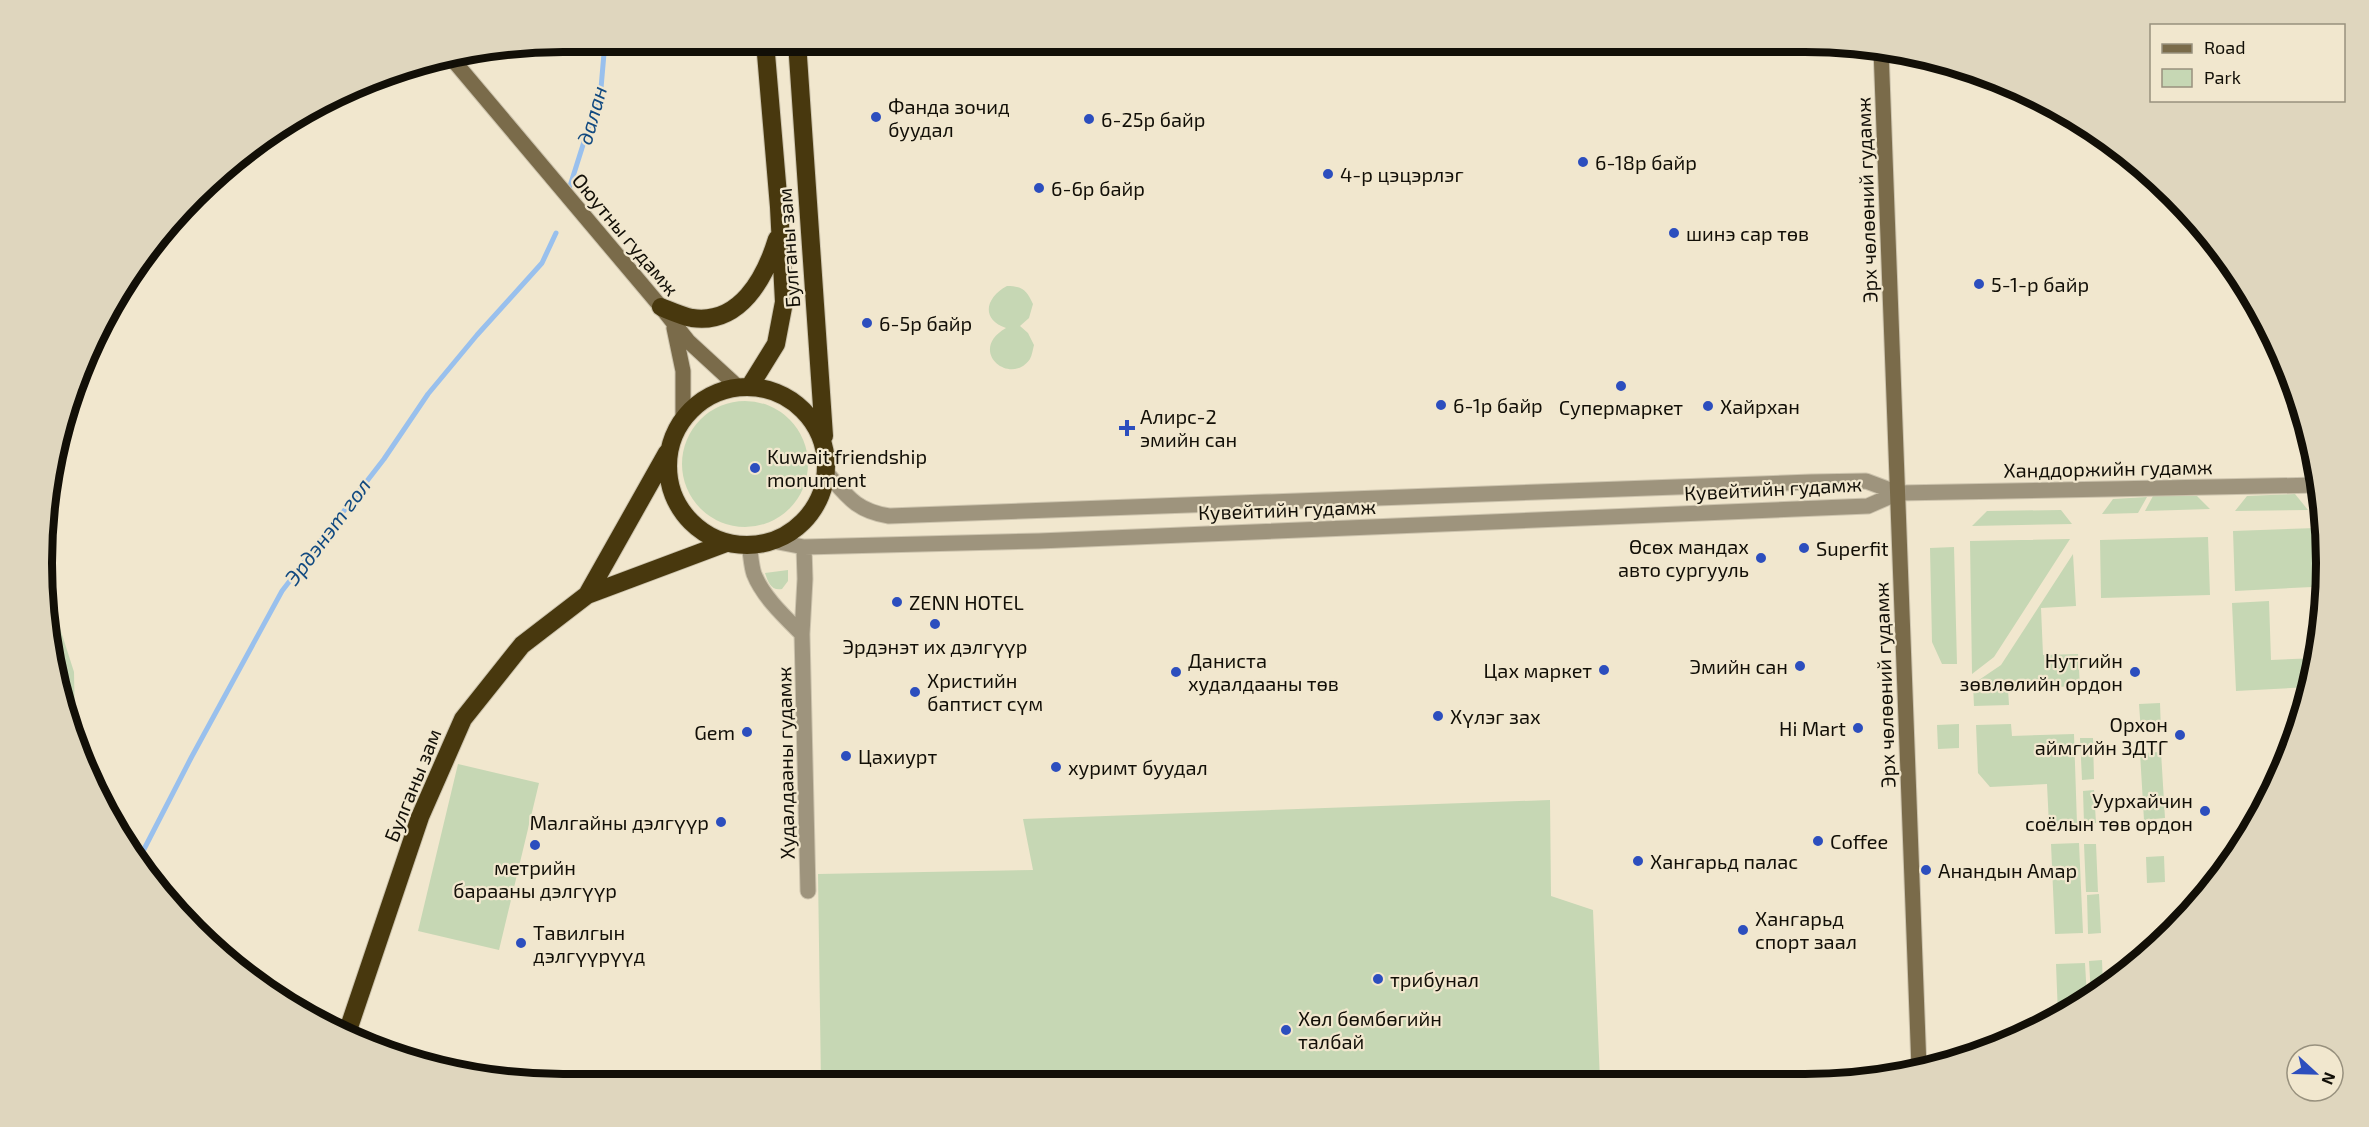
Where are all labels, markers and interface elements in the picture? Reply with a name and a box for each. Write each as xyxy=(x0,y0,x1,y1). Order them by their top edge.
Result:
legend xyxy=(2150,24,2345,102)
text: Road xyxy=(2204,36,2245,58)
text: Park xyxy=(2204,66,2241,88)
water label: далан xyxy=(571,83,611,147)
place label: Фанда зочид буудал xyxy=(888,94,1010,142)
street label: Эрх чөлөөний гудамж xyxy=(1850,96,1883,303)
place label: 6-25р байр xyxy=(1101,107,1205,131)
marker: Фанда зочид буудал xyxy=(869,110,883,124)
marker: 6-25р байр xyxy=(1082,112,1096,126)
place label: 6-18р байр xyxy=(1595,150,1697,174)
marker: 6-18р байр xyxy=(1576,155,1590,169)
place label: 4-р цэцэрлэг xyxy=(1340,162,1464,186)
marker: 4-р цэцэрлэг xyxy=(1321,167,1335,181)
street label: Оюутны гудамж xyxy=(567,168,684,301)
place label: 6-6р байр xyxy=(1051,176,1145,200)
marker: 6-6р байр xyxy=(1032,181,1046,195)
street label: Булганы зам xyxy=(772,187,805,309)
place label: шинэ сар төв xyxy=(1686,221,1809,245)
marker: шинэ сар төв xyxy=(1667,226,1681,240)
place label: 5-1-р байр xyxy=(1991,272,2089,296)
marker: 5-1-р байр xyxy=(1972,277,1986,291)
place label: 6-5р байр xyxy=(879,311,972,335)
marker: 6-5р байр xyxy=(860,316,874,330)
marker: Супермаркет xyxy=(1614,379,1628,393)
place label: 6-1р байр xyxy=(1453,393,1543,417)
place label: Хайрхан xyxy=(1720,394,1800,418)
place label: Супермаркет xyxy=(1559,395,1683,420)
marker: 6-1р байр xyxy=(1434,398,1448,412)
marker: Хайрхан xyxy=(1701,399,1715,413)
place label: Aлирс-2 эмийн сан xyxy=(1140,404,1237,451)
marker: Aлирс-2 эмийн сан xyxy=(1118,419,1136,437)
place label: Kuwait friendship monument xyxy=(767,444,927,491)
street label: Ханддоржийн гудамж xyxy=(2003,454,2213,483)
marker: Kuwait friendship monument xyxy=(748,461,762,475)
street label: Кувейтийн гудамж xyxy=(1684,471,1863,506)
water label: Эрдэнэт гол xyxy=(279,473,375,589)
street label: Кувейтийн гудамж xyxy=(1198,494,1377,525)
place label: Өсөх мандах авто сургууль xyxy=(1618,534,1749,582)
place label: Superfit xyxy=(1816,536,1889,560)
marker: Superfit xyxy=(1797,541,1811,555)
marker: Өсөх мандах авто сургууль xyxy=(1754,551,1768,565)
street label: Эрх чөлөөний гудамж xyxy=(1868,581,1901,788)
place label: ZENN HOTEL xyxy=(909,590,1024,614)
marker: ZENN HOTEL xyxy=(890,595,904,609)
marker: Эрдэнэт их дэлгүүр xyxy=(928,617,942,631)
place label: Эрдэнэт их дэлгүүр xyxy=(843,634,1027,658)
place label: Даниста худалдааны төв xyxy=(1188,648,1339,696)
place label: Нутгийн зөвлөлийн ордон xyxy=(1960,648,2123,695)
place label: Эмийн сан xyxy=(1689,654,1788,678)
place label: Цах маркет xyxy=(1484,658,1592,682)
marker: Эмийн сан xyxy=(1793,659,1807,673)
marker: Цах маркет xyxy=(1597,663,1611,677)
marker: Даниста худалдааны төв xyxy=(1169,665,1183,679)
marker: Нутгийн зөвлөлийн ордон xyxy=(2128,665,2142,679)
street label: Худалдааны гудамж xyxy=(771,666,800,860)
place label: Христийн баптист сүм xyxy=(927,668,1043,715)
marker: Христийн баптист сүм xyxy=(908,685,922,699)
place label: Хүлэг зах xyxy=(1450,704,1541,728)
marker: Хүлэг зах xyxy=(1431,709,1445,723)
place label: Орхон аймгийн ЗДТГ xyxy=(2035,712,2168,759)
place label: Hi Mart xyxy=(1779,716,1846,740)
place label: Gem xyxy=(694,720,735,744)
marker: Hi Mart xyxy=(1851,721,1865,735)
street label: Булганы зам xyxy=(378,725,446,845)
marker: Gem xyxy=(740,725,754,739)
marker: Орхон аймгийн ЗДТГ xyxy=(2173,728,2187,742)
place label: Цахиурт xyxy=(858,744,938,769)
marker: Цахиурт xyxy=(839,749,853,763)
place label: хуримт буудал xyxy=(1068,755,1208,780)
marker: хуримт буудал xyxy=(1049,760,1063,774)
place label: Уурхайчин соёлын төв ордон xyxy=(2025,788,2193,835)
marker: Уурхайчин соёлын төв ордон xyxy=(2198,804,2212,818)
place label: Малгайны дэлгүүр xyxy=(530,810,709,834)
marker: Малгайны дэлгүүр xyxy=(714,815,728,829)
place label: Coffee xyxy=(1830,829,1888,853)
marker: Coffee xyxy=(1811,834,1825,848)
marker: метрийн барааны дэлгүүр xyxy=(528,838,542,852)
place label: Хангарьд палас xyxy=(1650,849,1798,873)
marker: Хангарьд палас xyxy=(1631,854,1645,868)
place label: метрийн барааны дэлгүүр xyxy=(453,855,617,902)
place label: Анандын Амар xyxy=(1938,858,2077,882)
marker: Анандын Амар xyxy=(1919,863,1933,877)
place label: Хангарьд спорт заал xyxy=(1755,906,1857,953)
place label: Тавилгын дэлгүүрүүд xyxy=(533,920,645,967)
marker: Хангарьд спорт заал xyxy=(1736,923,1750,937)
marker: Тавилгын дэлгүүрүүд xyxy=(514,936,528,950)
place label: трибунал xyxy=(1390,967,1479,992)
marker: трибунал xyxy=(1371,972,1385,986)
place label: Хөл бөмбөгийн талбай xyxy=(1298,1006,1442,1053)
marker: Хөл бөмбөгийн талбай xyxy=(1279,1023,1293,1037)
north arrow xyxy=(2285,1043,2345,1103)
text: N xyxy=(2318,1070,2340,1088)

